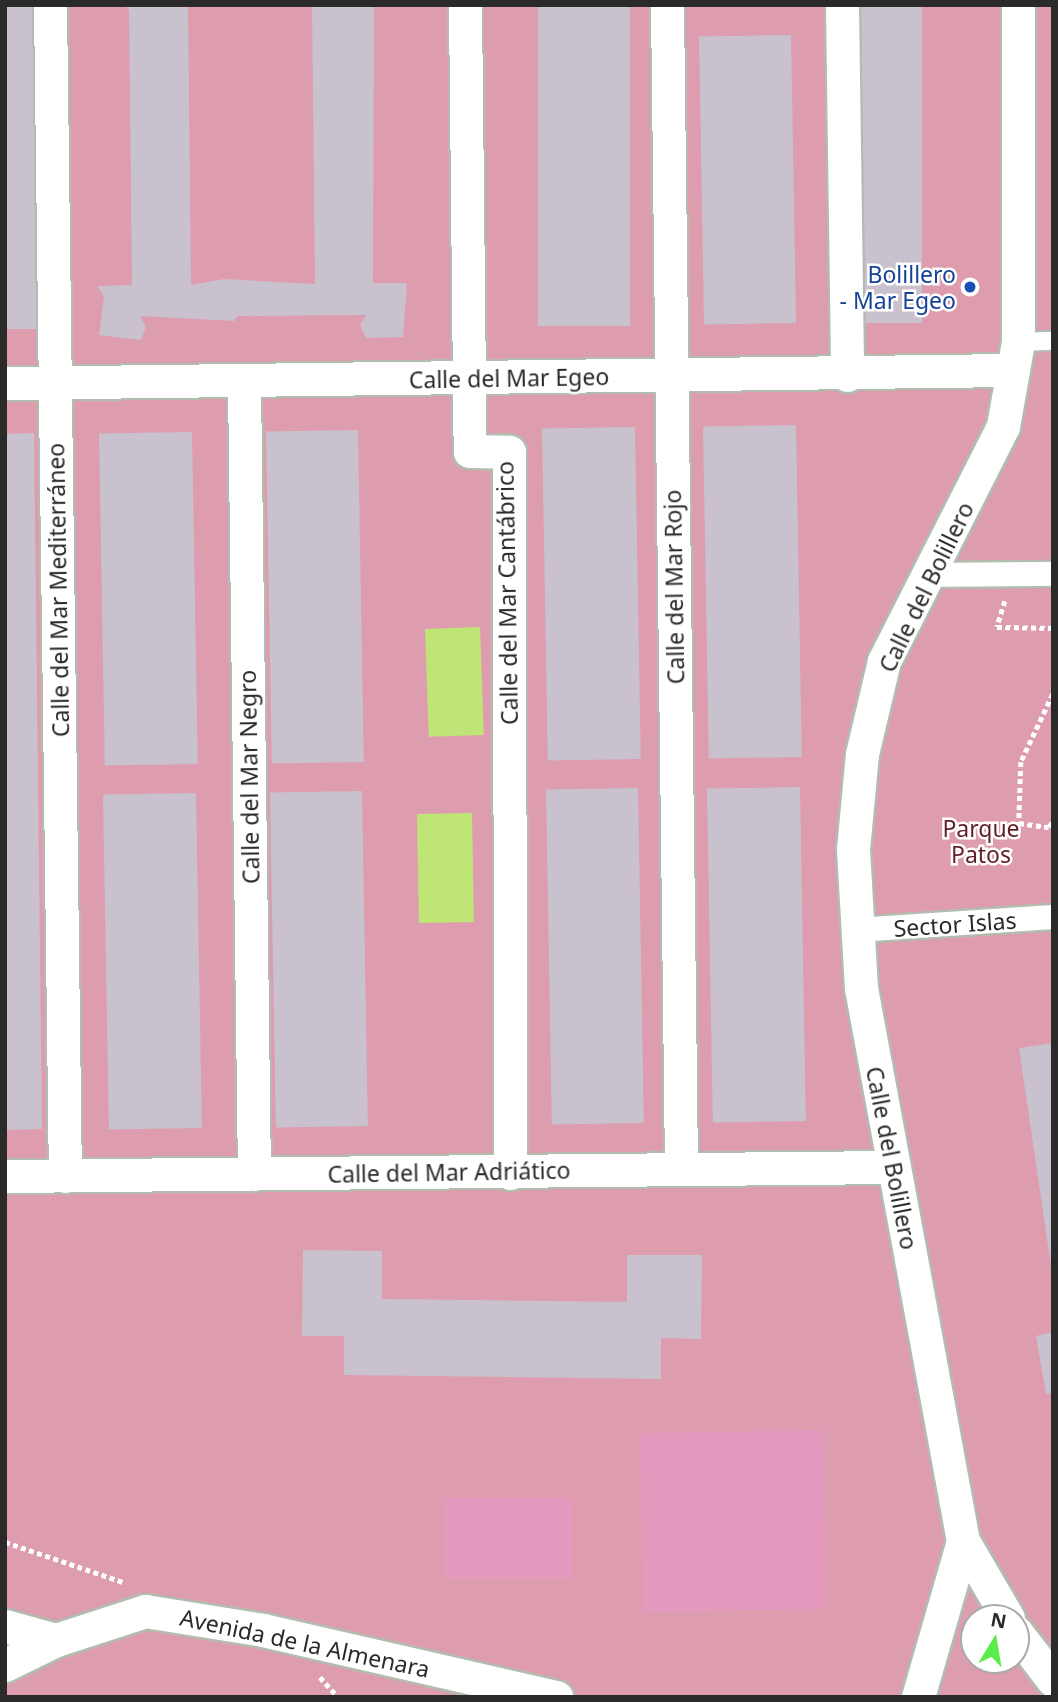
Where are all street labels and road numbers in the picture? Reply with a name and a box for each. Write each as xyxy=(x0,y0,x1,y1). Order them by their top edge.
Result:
street label: Calle del Mar Egeo xyxy=(409,362,609,394)
street label: Calle del Mar Mediterráneo xyxy=(42,443,74,737)
street label: Calle del Mar Cantábrico xyxy=(491,461,523,725)
street label: Calle del Mar Rojo xyxy=(659,489,689,685)
street label: Calle del Bolillero xyxy=(873,497,979,677)
street label: Calle del Mar Negro xyxy=(233,670,265,884)
street label: Sector Islas xyxy=(893,906,1017,942)
street label: Calle del Bolillero xyxy=(861,1064,923,1252)
street label: Calle del Mar Adriático xyxy=(327,1156,571,1188)
street label: Avenida de la Almenara xyxy=(178,1603,432,1683)

